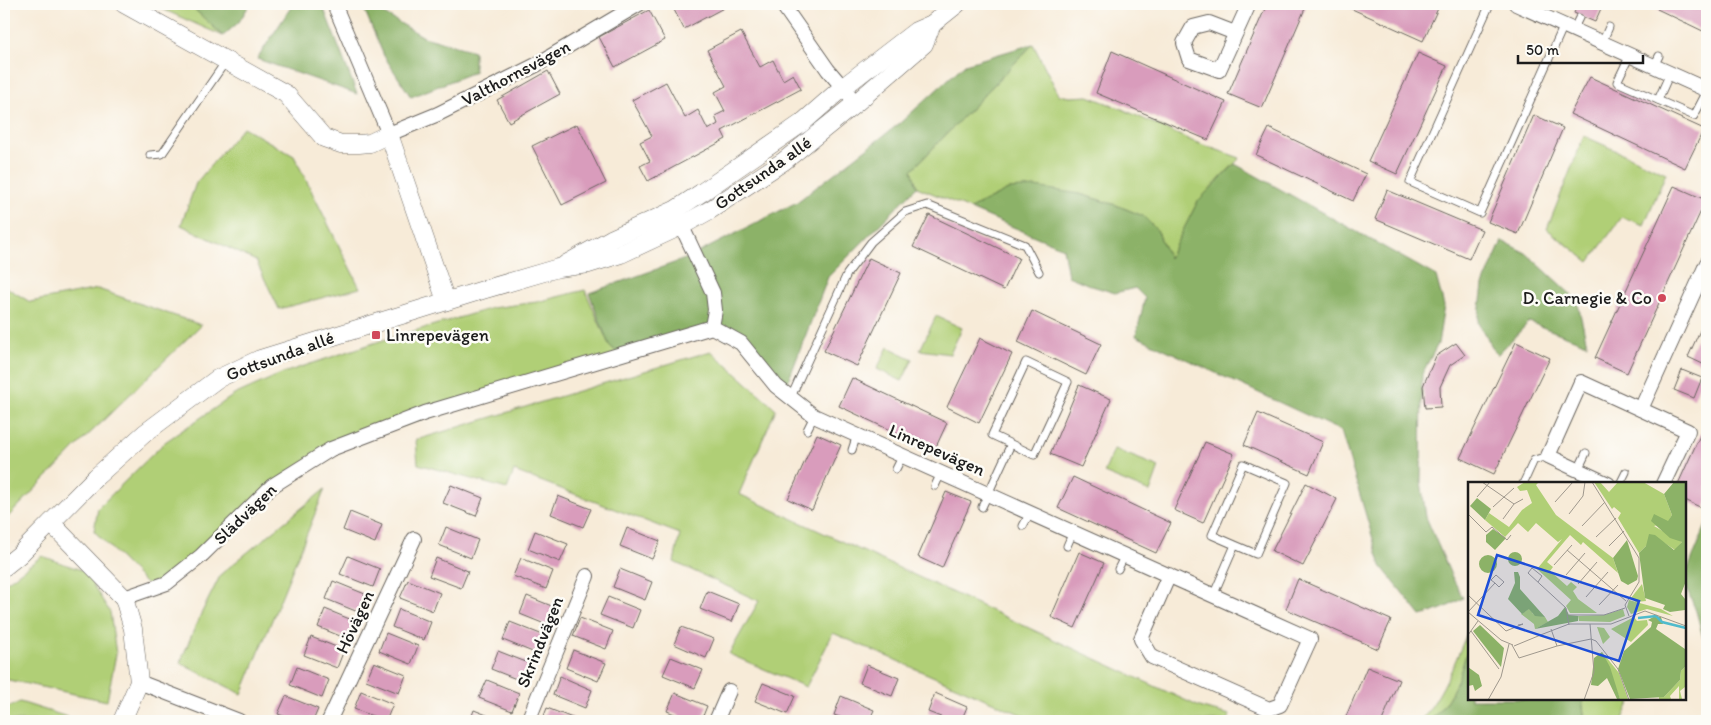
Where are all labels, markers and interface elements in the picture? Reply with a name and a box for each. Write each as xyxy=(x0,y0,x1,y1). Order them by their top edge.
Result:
scale bar xyxy=(1518,32,1644,64)
street label: Valthornsvägen xyxy=(458,35,574,111)
text: 50 m xyxy=(1526,41,1559,59)
street label: Gottsunda allé xyxy=(710,132,816,214)
place label: D. Carnegie & Co xyxy=(1523,287,1652,309)
marker: D. Carnegie & Co xyxy=(1656,292,1668,304)
place label: Linrepevägen xyxy=(386,324,489,346)
street label: Gottsunda allé xyxy=(223,326,337,386)
marker: Linrepevägen xyxy=(370,329,382,341)
street label: Linrepevägen xyxy=(885,419,989,481)
street label: Slädvägen xyxy=(209,478,281,549)
inset map xyxy=(1468,482,1686,700)
street label: Hövägen xyxy=(331,587,379,657)
street label: Skrindvägen xyxy=(512,593,568,691)

